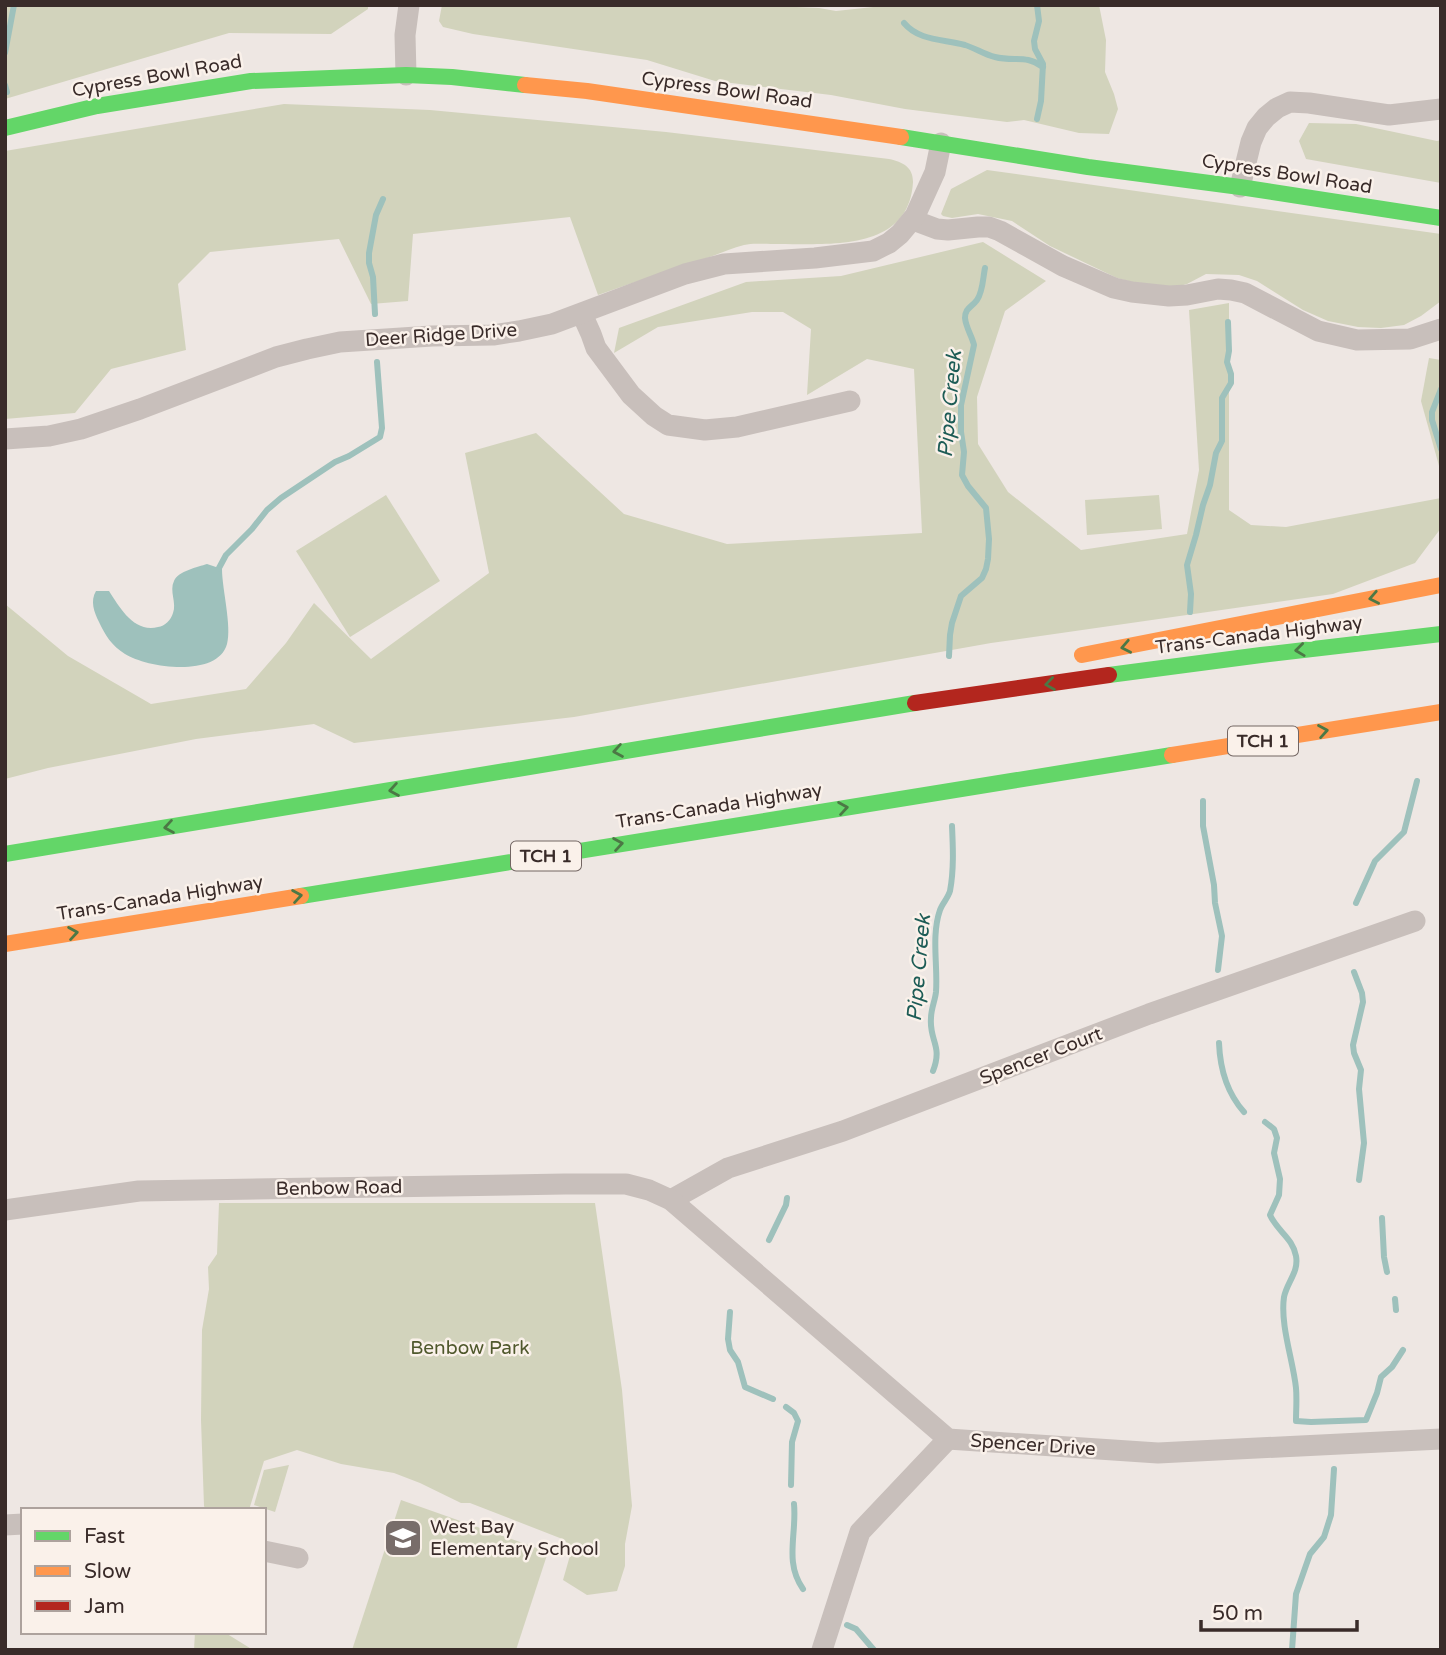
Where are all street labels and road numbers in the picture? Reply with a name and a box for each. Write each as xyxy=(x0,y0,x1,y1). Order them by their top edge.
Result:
street label: Cypress Bowl Road xyxy=(70,50,244,102)
street label: Cypress Bowl Road xyxy=(640,67,814,113)
street label: Cypress Bowl Road xyxy=(1200,150,1374,198)
street label: Deer Ridge Drive xyxy=(364,319,518,351)
street label: Trans-Canada Highway xyxy=(1154,611,1364,659)
road number: TCH 1 xyxy=(1228,726,1298,756)
street label: Trans-Canada Highway xyxy=(614,779,824,833)
road number: TCH 1 xyxy=(511,842,581,870)
street label: Trans-Canada Highway xyxy=(55,871,265,925)
street label: Spencer Court xyxy=(977,1023,1105,1089)
street label: Benbow Road xyxy=(276,1176,402,1200)
street label: Spencer Drive xyxy=(970,1430,1096,1460)

